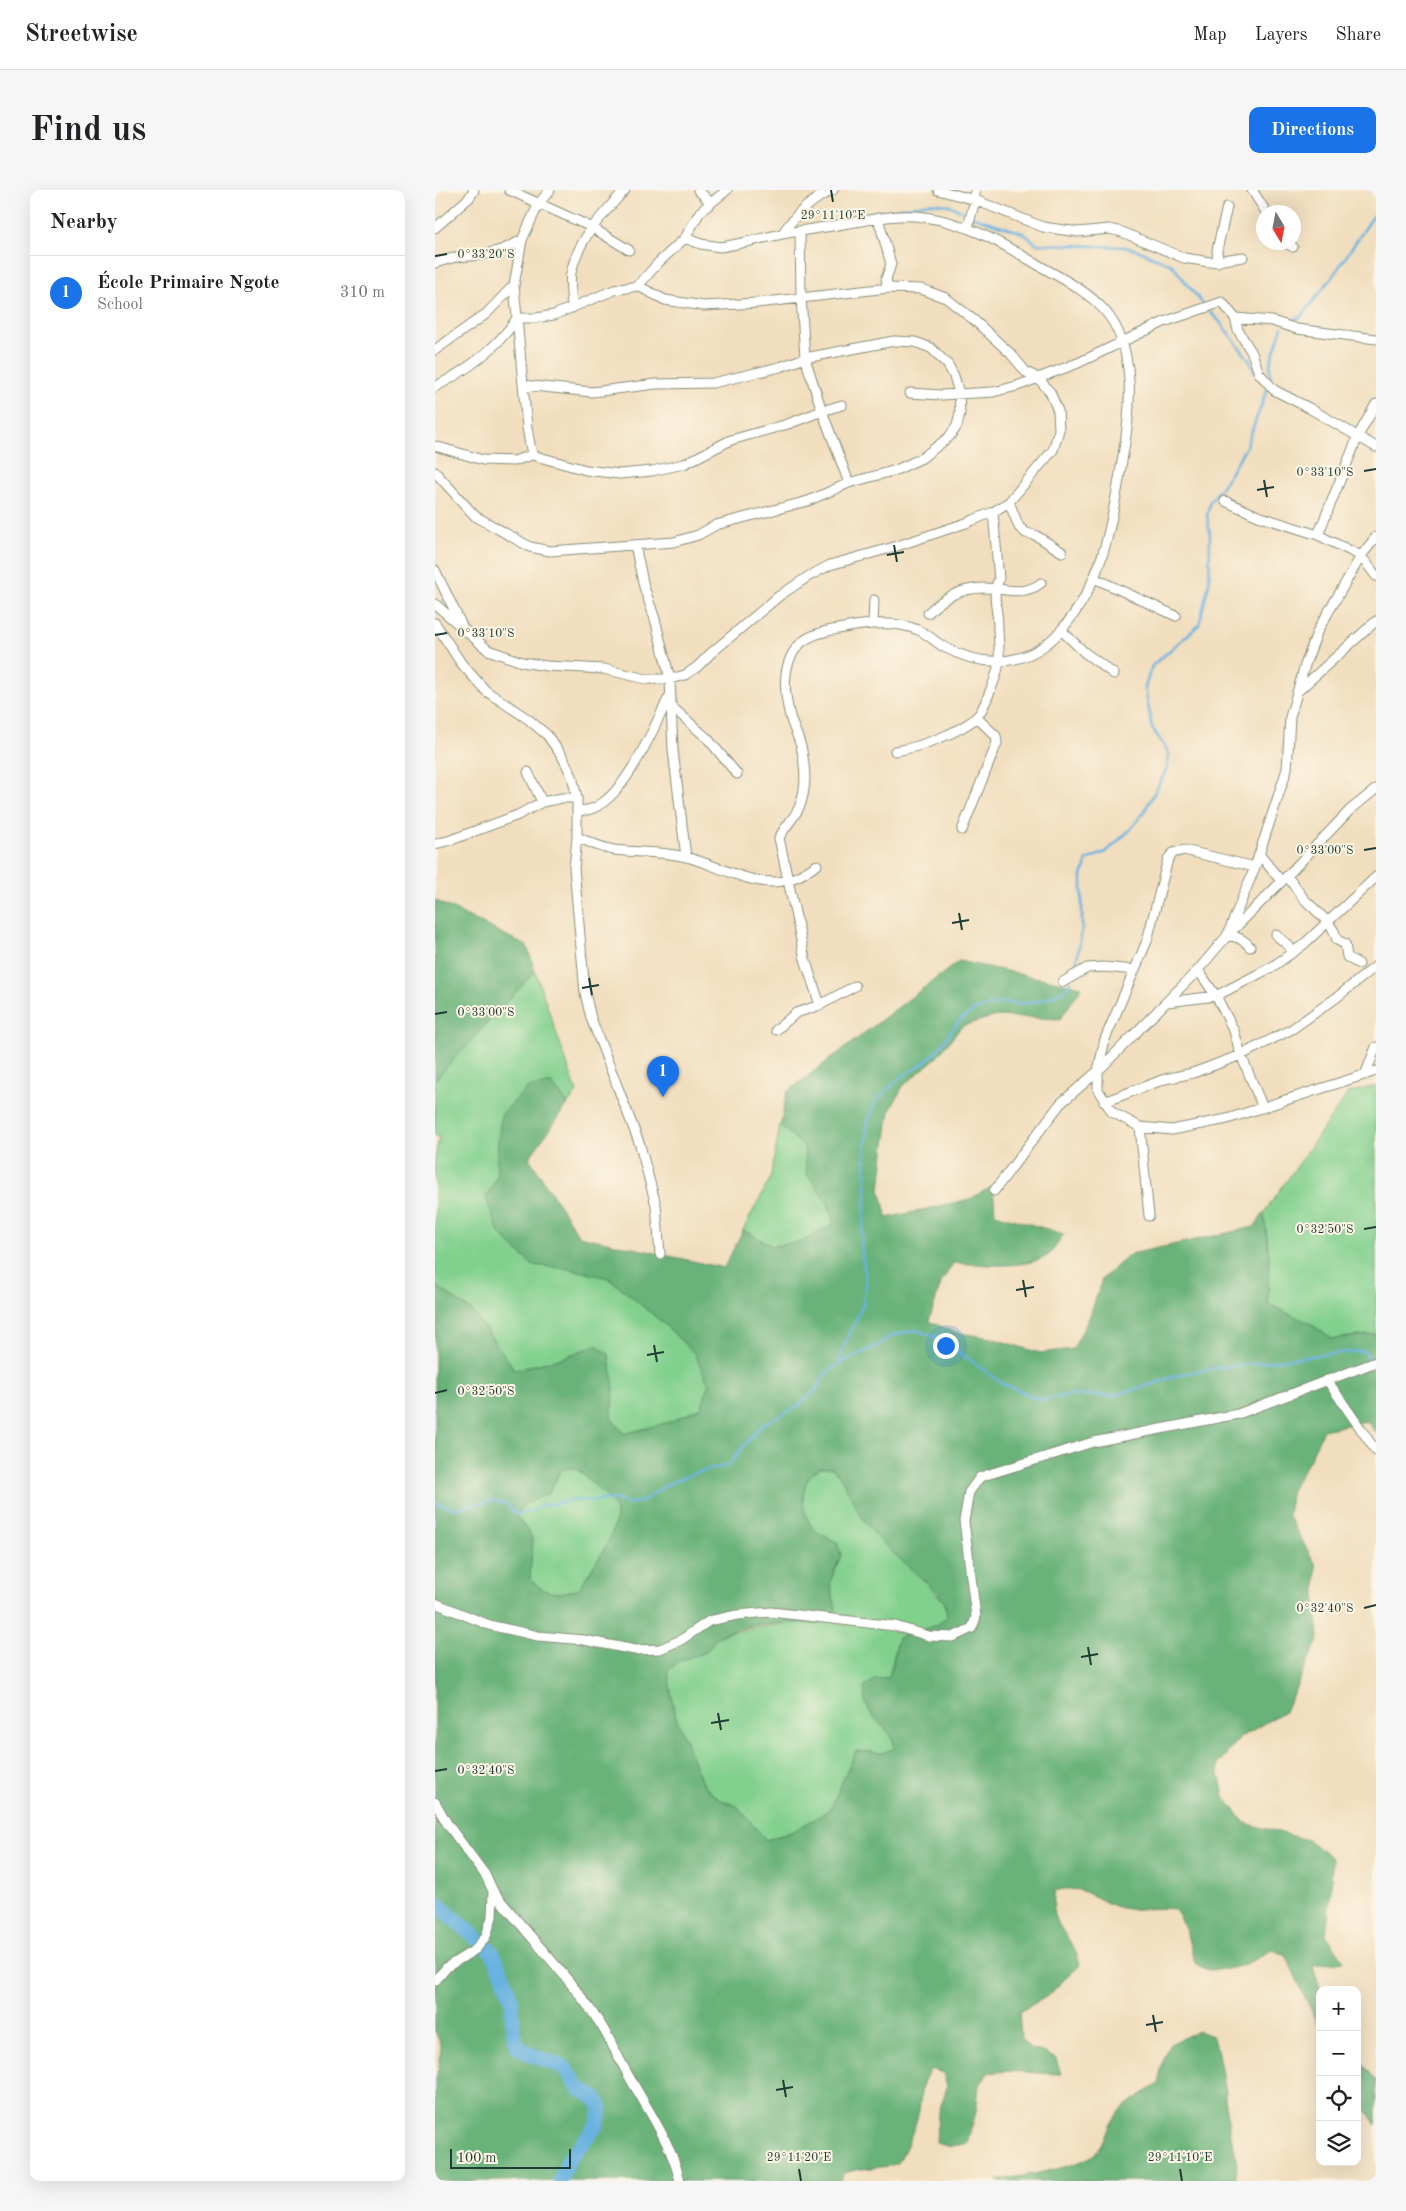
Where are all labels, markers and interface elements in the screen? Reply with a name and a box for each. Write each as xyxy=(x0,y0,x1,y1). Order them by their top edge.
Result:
text: Streetwise xyxy=(25,23,138,47)
text: Map xyxy=(1193,26,1227,44)
text: Layers xyxy=(1255,26,1307,44)
text: Share xyxy=(1335,26,1381,44)
button: Directions xyxy=(1249,107,1376,153)
text: Find us xyxy=(30,113,146,148)
north arrow xyxy=(1256,205,1301,250)
text: 29°11'10"E xyxy=(801,210,865,222)
text: Nearby xyxy=(50,212,118,233)
text: 0°33'20"S xyxy=(458,249,514,261)
text: École Primaire Ngote xyxy=(97,274,279,293)
text: 1 xyxy=(61,285,71,301)
text: 310 m xyxy=(340,285,385,301)
text: School xyxy=(97,297,143,313)
text: 0°33'10"S xyxy=(1297,467,1353,479)
text: 0°33'10"S xyxy=(458,628,514,640)
text: 0°33'00"S xyxy=(1297,845,1353,857)
text: 0°33'00"S xyxy=(458,1007,514,1019)
pin: 1 xyxy=(647,1056,679,1097)
text: 0°32'50"S xyxy=(1297,1223,1353,1236)
your location xyxy=(933,1333,959,1359)
text: 0°32'50"S xyxy=(458,1385,514,1398)
text: 0°32'40"S xyxy=(1297,1603,1353,1615)
text: 0°32'40"S xyxy=(458,1765,514,1777)
map controls xyxy=(1316,1986,1361,2166)
button: + xyxy=(1316,1986,1361,2031)
button: − xyxy=(1316,2031,1361,2076)
button: locate xyxy=(1316,2076,1361,2121)
button: layers xyxy=(1316,2121,1361,2166)
scale bar xyxy=(450,2146,571,2169)
text: 100 m xyxy=(457,2151,496,2165)
text: 29°11'20"E xyxy=(767,2152,831,2164)
text: 29°11'10"E xyxy=(1148,2152,1212,2164)

